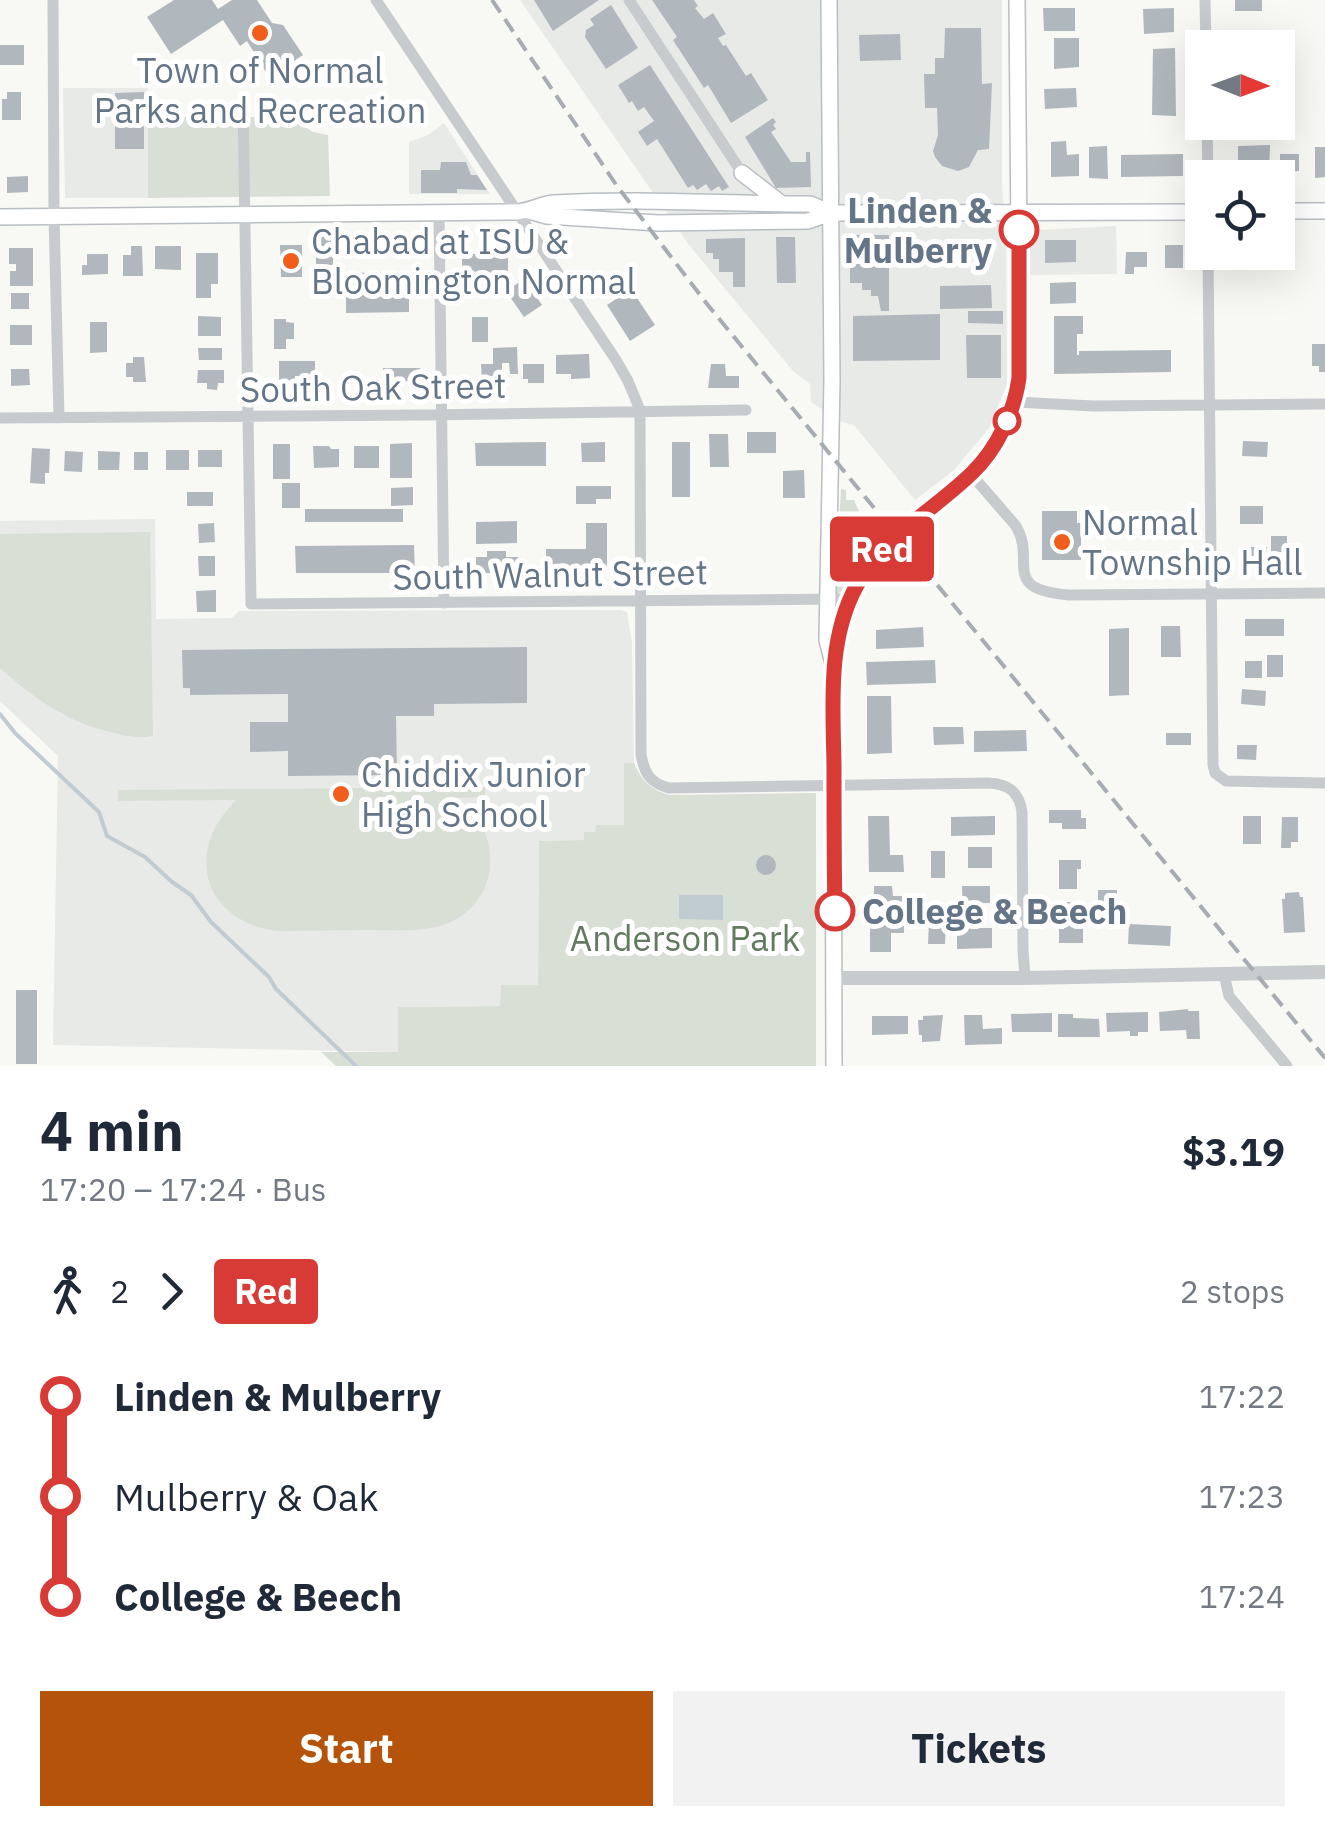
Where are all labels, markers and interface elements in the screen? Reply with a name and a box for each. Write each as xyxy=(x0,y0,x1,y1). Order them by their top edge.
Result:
marker: Town of Normal Parks and Recreation xyxy=(249,22,271,44)
north arrow xyxy=(1185,30,1295,140)
map controls xyxy=(1185,30,1295,270)
place label: Town of Normal Parks and Recreation xyxy=(94,47,426,133)
button: locate xyxy=(1185,160,1295,270)
place label: Linden & Mulberry xyxy=(844,187,993,273)
marker: Linden & Mulberry xyxy=(1000,211,1038,249)
place label: Chabad at ISU & Bloomington Normal xyxy=(311,218,636,304)
marker: Chabad at ISU & Bloomington Normal xyxy=(280,250,302,272)
street label: South Oak Street xyxy=(239,362,507,412)
unlabelled marker xyxy=(994,408,1020,434)
place label: Normal Township Hall xyxy=(1082,499,1302,585)
line badge: Red xyxy=(824,516,940,582)
text: Red xyxy=(850,526,914,572)
marker: Normal Township Hall xyxy=(1051,531,1073,553)
street label: South Walnut Street xyxy=(392,548,708,600)
place label: Chiddix Junior High School xyxy=(361,751,586,837)
marker: Chiddix Junior High School xyxy=(330,783,352,805)
place label: College & Beech xyxy=(862,888,1127,934)
marker: College & Beech xyxy=(816,892,854,930)
park label: Anderson Park xyxy=(570,915,800,961)
text: 4 min xyxy=(40,1095,184,1166)
text: $3.19 xyxy=(1182,1127,1285,1176)
text: 17:20 – 17:24 · Bus xyxy=(40,1168,326,1210)
icon: walk xyxy=(40,1264,95,1319)
icon: forward xyxy=(144,1264,199,1319)
text: Red xyxy=(234,1268,298,1314)
text: 2 xyxy=(110,1270,129,1312)
text: 2 stops xyxy=(1180,1270,1285,1312)
text: Linden & Mulberry xyxy=(114,1372,441,1421)
text: 17:22 xyxy=(1199,1375,1285,1417)
text: Mulberry & Oak xyxy=(114,1472,378,1521)
text: 17:23 xyxy=(1199,1475,1285,1517)
text: College & Beech xyxy=(114,1572,402,1621)
text: 17:24 xyxy=(1199,1575,1285,1617)
button: Start xyxy=(40,1691,653,1806)
button: Tickets xyxy=(673,1691,1285,1806)

